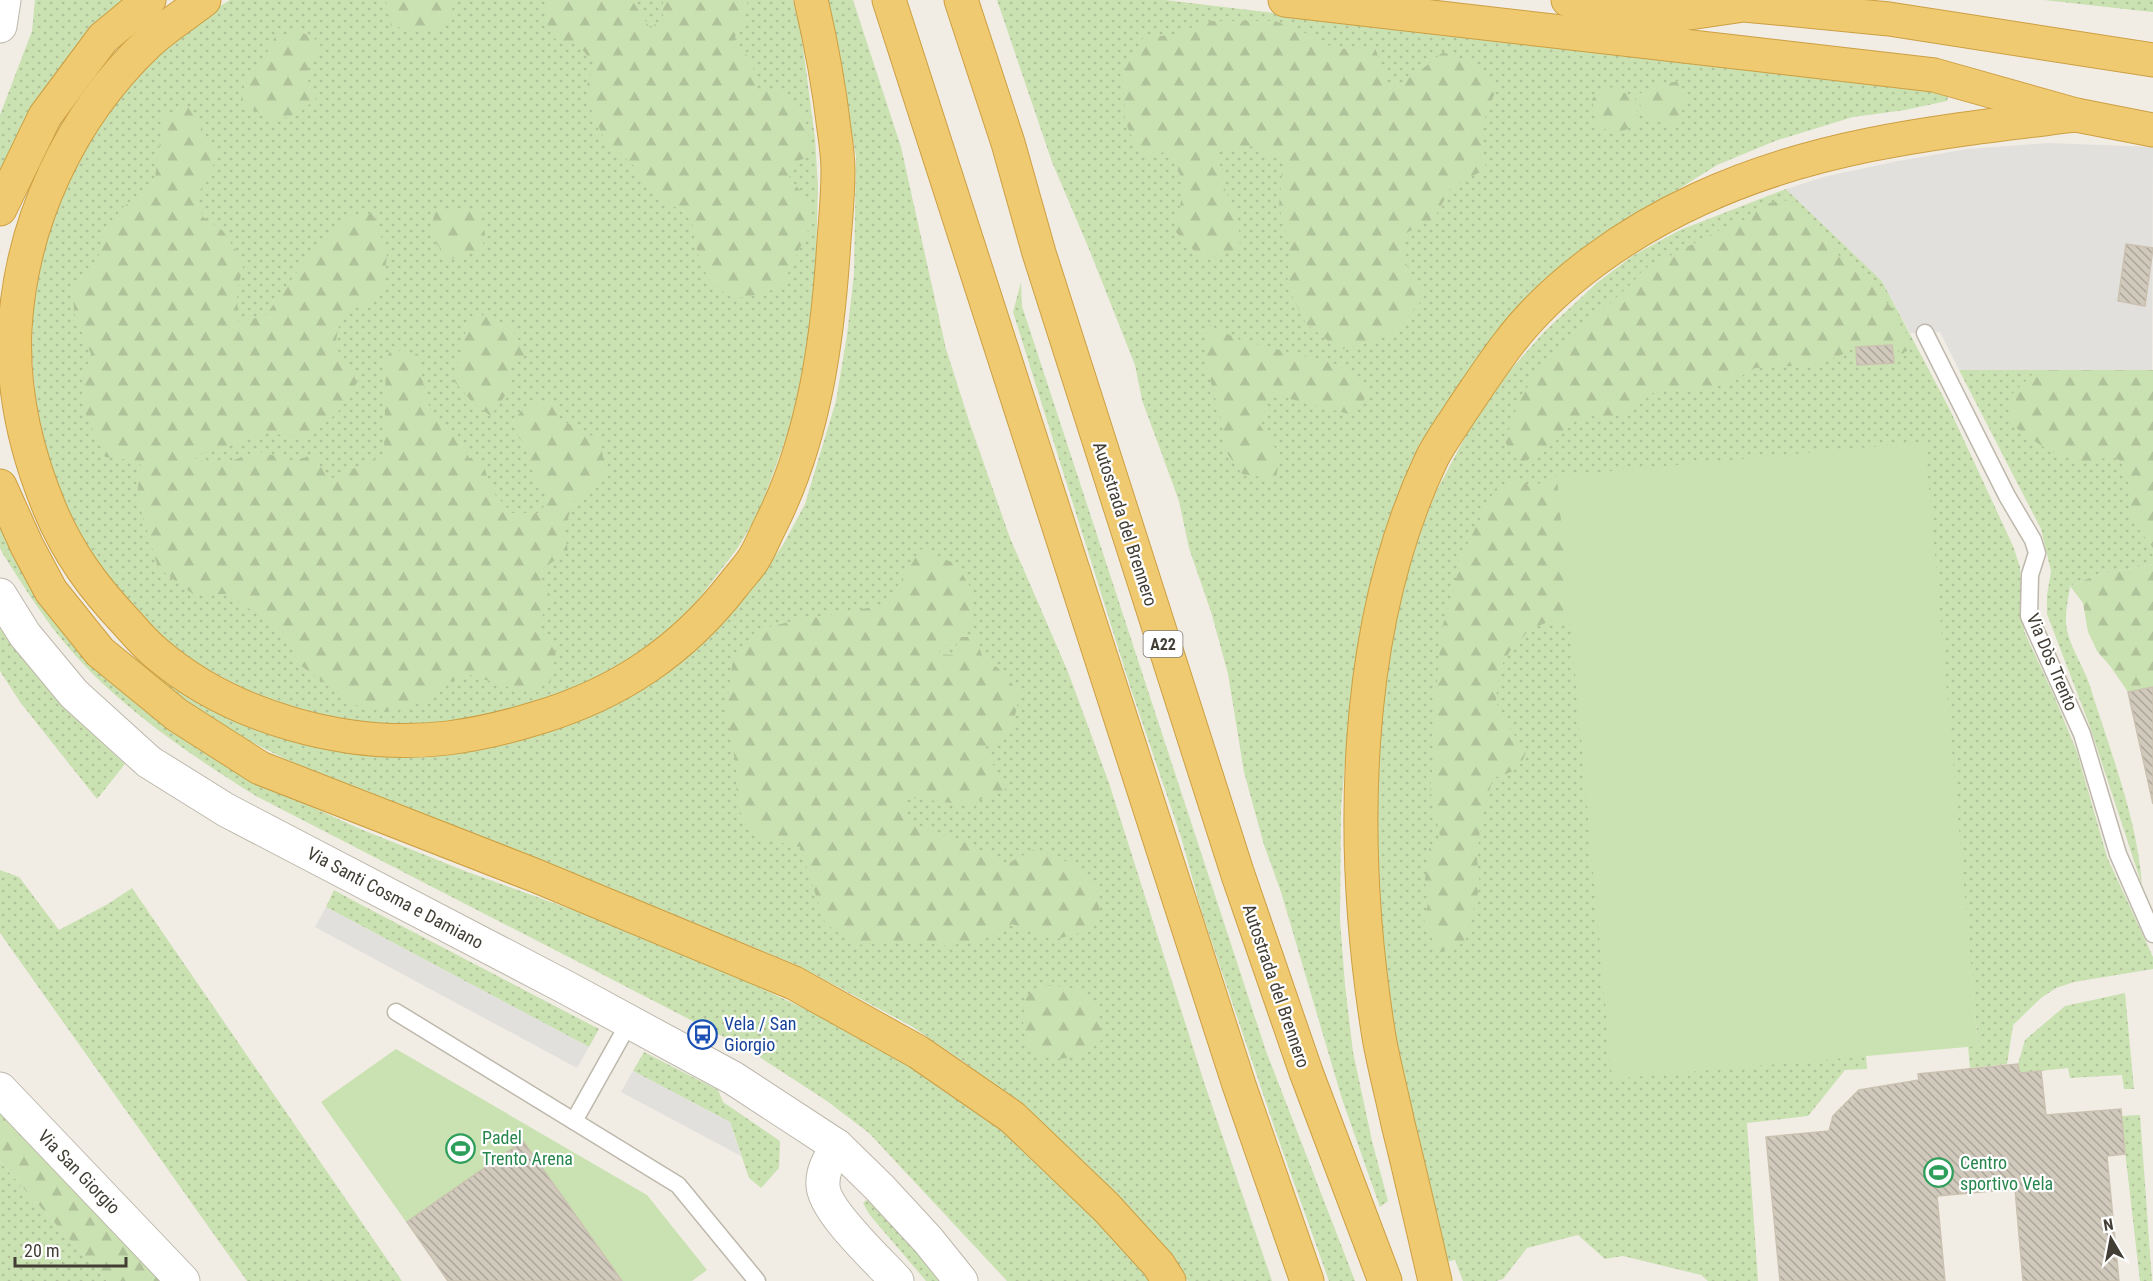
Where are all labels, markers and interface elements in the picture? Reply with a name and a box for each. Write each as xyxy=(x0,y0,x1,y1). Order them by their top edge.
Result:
street label: Autostrada del Brennero xyxy=(1089,439,1162,609)
street label: Via Dòs Trento xyxy=(2023,610,2082,714)
road number: A22 xyxy=(1144,631,1182,657)
street label: Via Santi Cosma e Damiano xyxy=(304,842,487,953)
street label: Autostrada del Brennero xyxy=(1239,901,1314,1070)
place label: Vela / San Giorgio xyxy=(724,1013,797,1055)
bus stop icon: Vela / San Giorgio xyxy=(687,1018,719,1050)
street label: Via San Giorgio xyxy=(34,1125,125,1218)
place label: Padel Trento Arena xyxy=(482,1127,573,1169)
sports icon: Padel Trento Arena xyxy=(445,1132,477,1164)
place label: Centro sportivo Vela xyxy=(1960,1152,2053,1194)
sports icon: Centro sportivo Vela xyxy=(1923,1157,1955,1189)
north arrow xyxy=(2081,1209,2141,1269)
text: N xyxy=(2102,1215,2115,1235)
scale bar xyxy=(15,1230,126,1268)
text: 20 m xyxy=(24,1240,59,1261)

